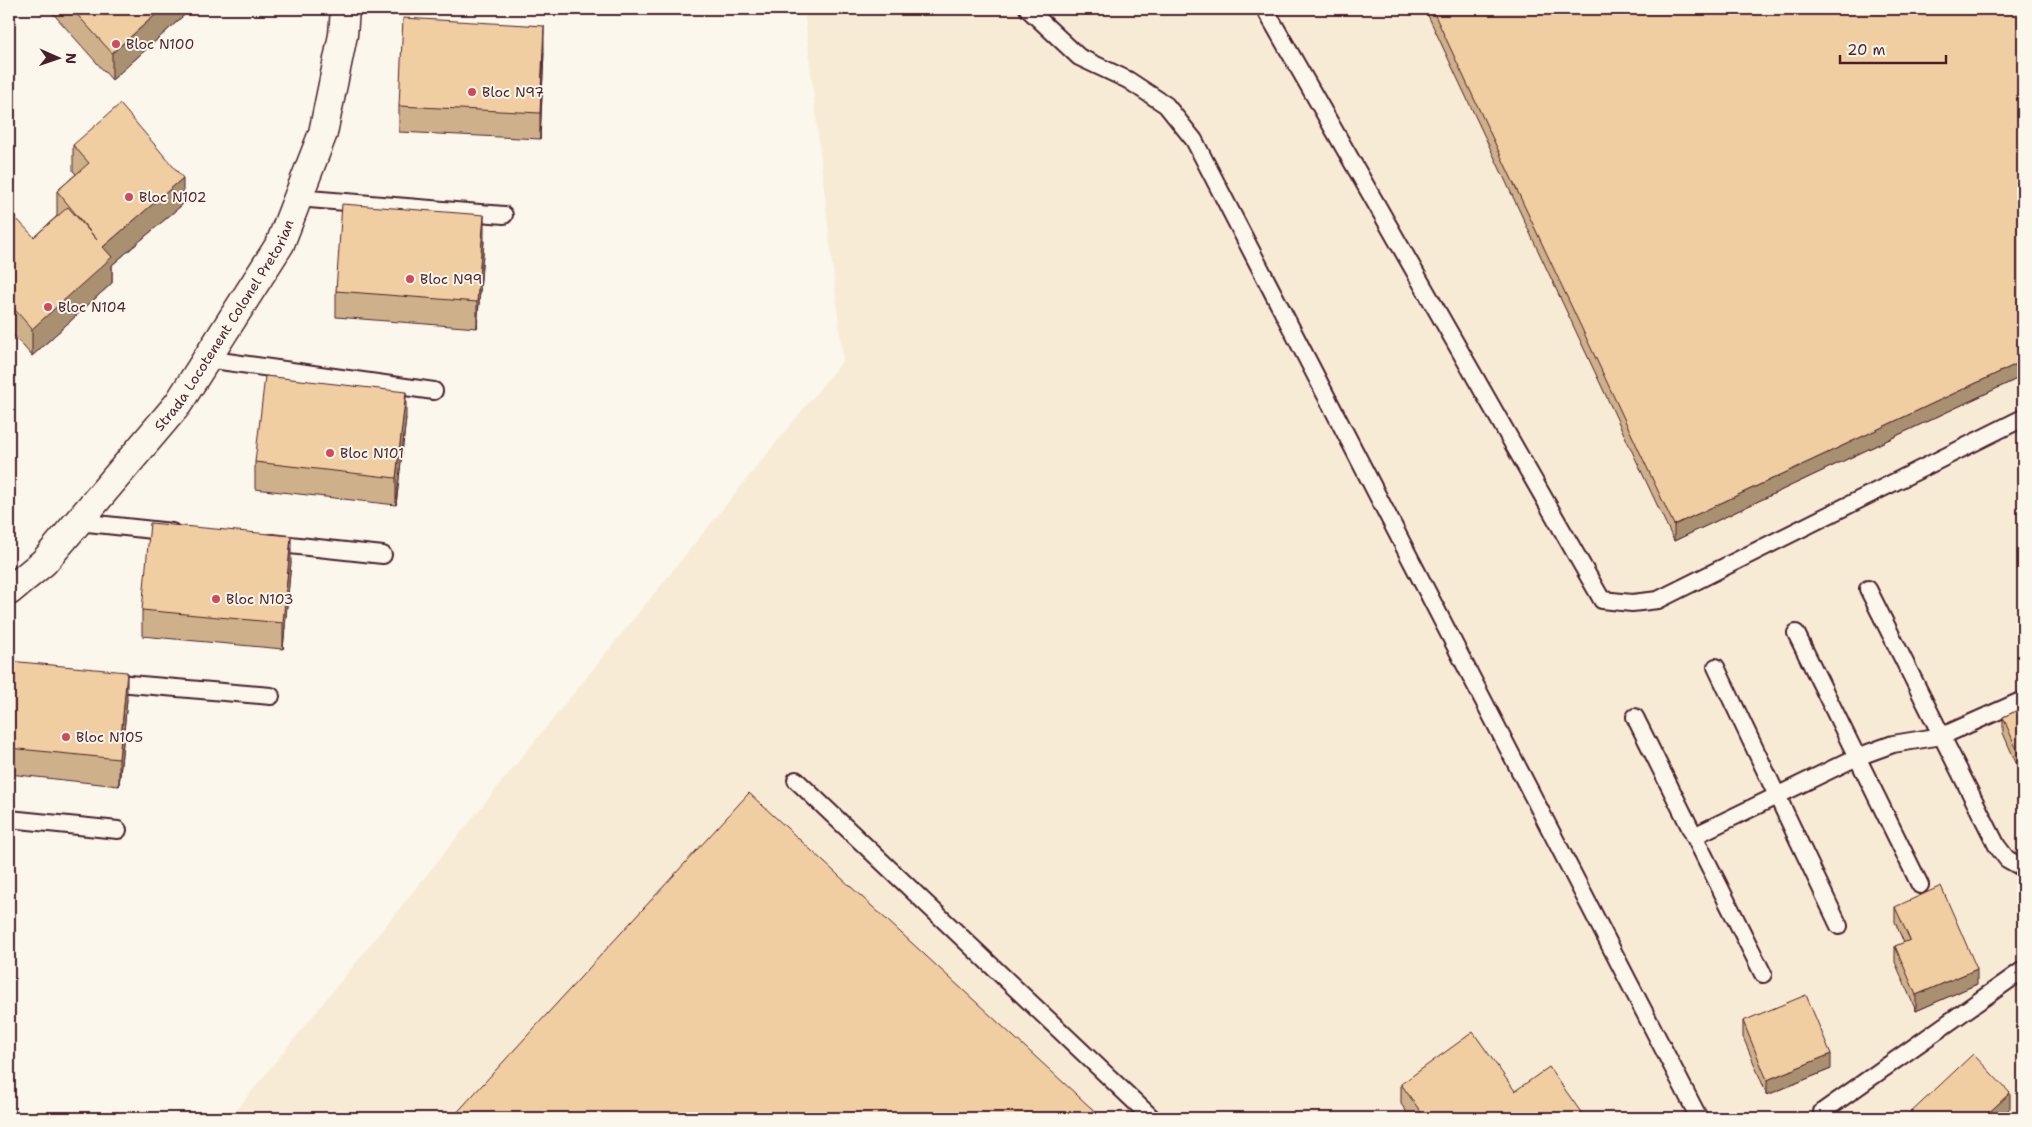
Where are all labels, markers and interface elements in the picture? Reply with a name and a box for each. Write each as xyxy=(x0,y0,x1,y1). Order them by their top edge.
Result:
north arrow xyxy=(32,32,82,82)
scale bar xyxy=(1840,32,1946,64)
place label: Bloc N100 xyxy=(126,35,194,53)
marker: Bloc N100 xyxy=(110,38,122,50)
text: 20 m xyxy=(1847,40,1886,60)
text: N xyxy=(62,53,80,64)
place label: Bloc N97 xyxy=(482,83,544,101)
marker: Bloc N97 xyxy=(466,86,478,98)
place label: Bloc N102 xyxy=(139,188,207,206)
marker: Bloc N102 xyxy=(123,191,135,203)
street label: Strada Locotenent Colonel Pretorian xyxy=(150,217,298,435)
place label: Bloc N99 xyxy=(420,270,482,288)
marker: Bloc N99 xyxy=(404,273,416,285)
place label: Bloc N104 xyxy=(58,298,126,316)
marker: Bloc N104 xyxy=(42,301,54,313)
place label: Bloc N101 xyxy=(340,444,404,462)
marker: Bloc N101 xyxy=(324,447,336,459)
place label: Bloc N103 xyxy=(226,590,294,608)
marker: Bloc N103 xyxy=(210,593,222,605)
place label: Bloc N105 xyxy=(76,728,143,746)
marker: Bloc N105 xyxy=(60,731,72,743)

